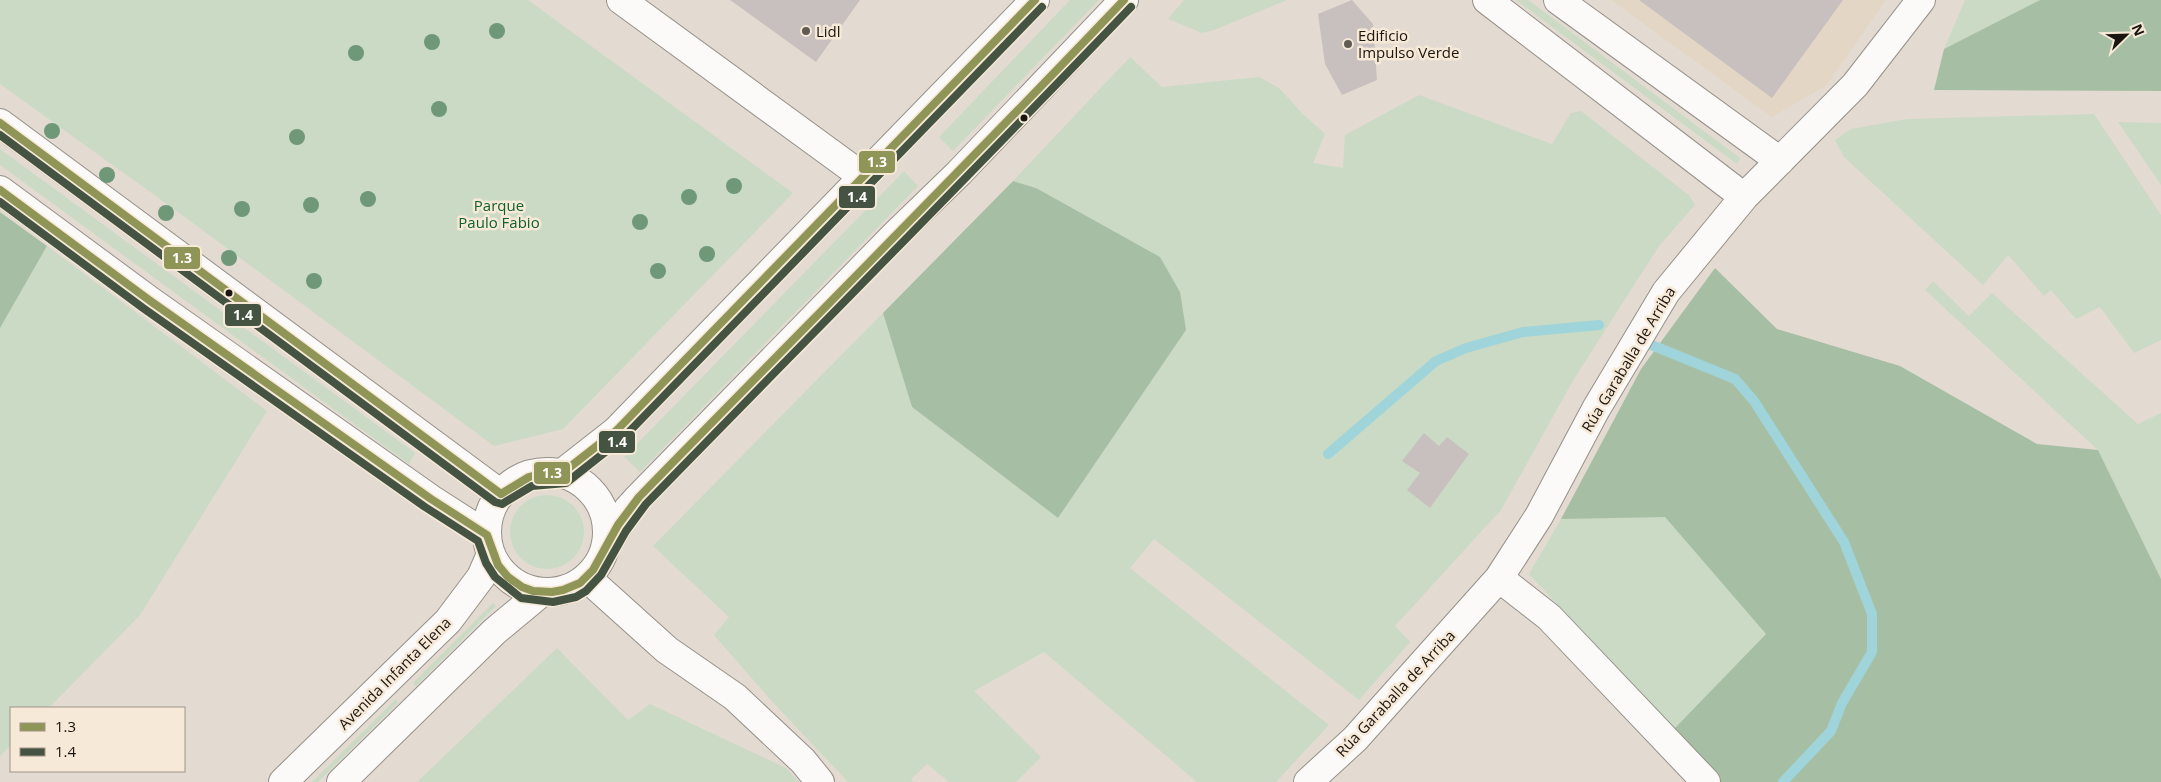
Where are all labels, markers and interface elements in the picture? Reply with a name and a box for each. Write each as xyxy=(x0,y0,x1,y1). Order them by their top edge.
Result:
north arrow xyxy=(2101,10,2151,60)
place label: Lidl xyxy=(816,21,841,41)
text: N xyxy=(2127,21,2149,39)
marker: Lidl xyxy=(800,25,812,37)
place label: Edificio Impulso Verde xyxy=(1358,25,1459,62)
marker: Edificio Impulso Verde xyxy=(1342,38,1354,50)
unlabelled marker xyxy=(1019,113,1029,123)
line badge: 1.3 xyxy=(858,150,896,174)
text: 1.3 xyxy=(867,152,887,171)
line badge: 1.4 xyxy=(838,185,876,209)
text: 1.4 xyxy=(847,187,867,206)
park label: Parque Paulo Fabio xyxy=(458,195,540,232)
line badge: 1.3 xyxy=(163,246,201,270)
text: 1.3 xyxy=(172,248,192,267)
street label: Rúa Garaballa de Arriba xyxy=(1577,283,1679,435)
unlabelled marker xyxy=(224,288,234,298)
line badge: 1.4 xyxy=(224,303,262,327)
text: 1.4 xyxy=(233,305,253,324)
line badge: 1.4 xyxy=(598,430,636,454)
text: 1.4 xyxy=(607,432,627,451)
line badge: 1.3 xyxy=(533,461,571,485)
text: 1.3 xyxy=(542,463,562,482)
street label: Avenida Infanta Elena xyxy=(333,612,455,734)
street label: Rúa Garaballa de Arriba xyxy=(1331,625,1459,761)
legend xyxy=(10,707,185,772)
text: 1.3 xyxy=(55,716,76,736)
text: 1.4 xyxy=(55,741,77,761)

